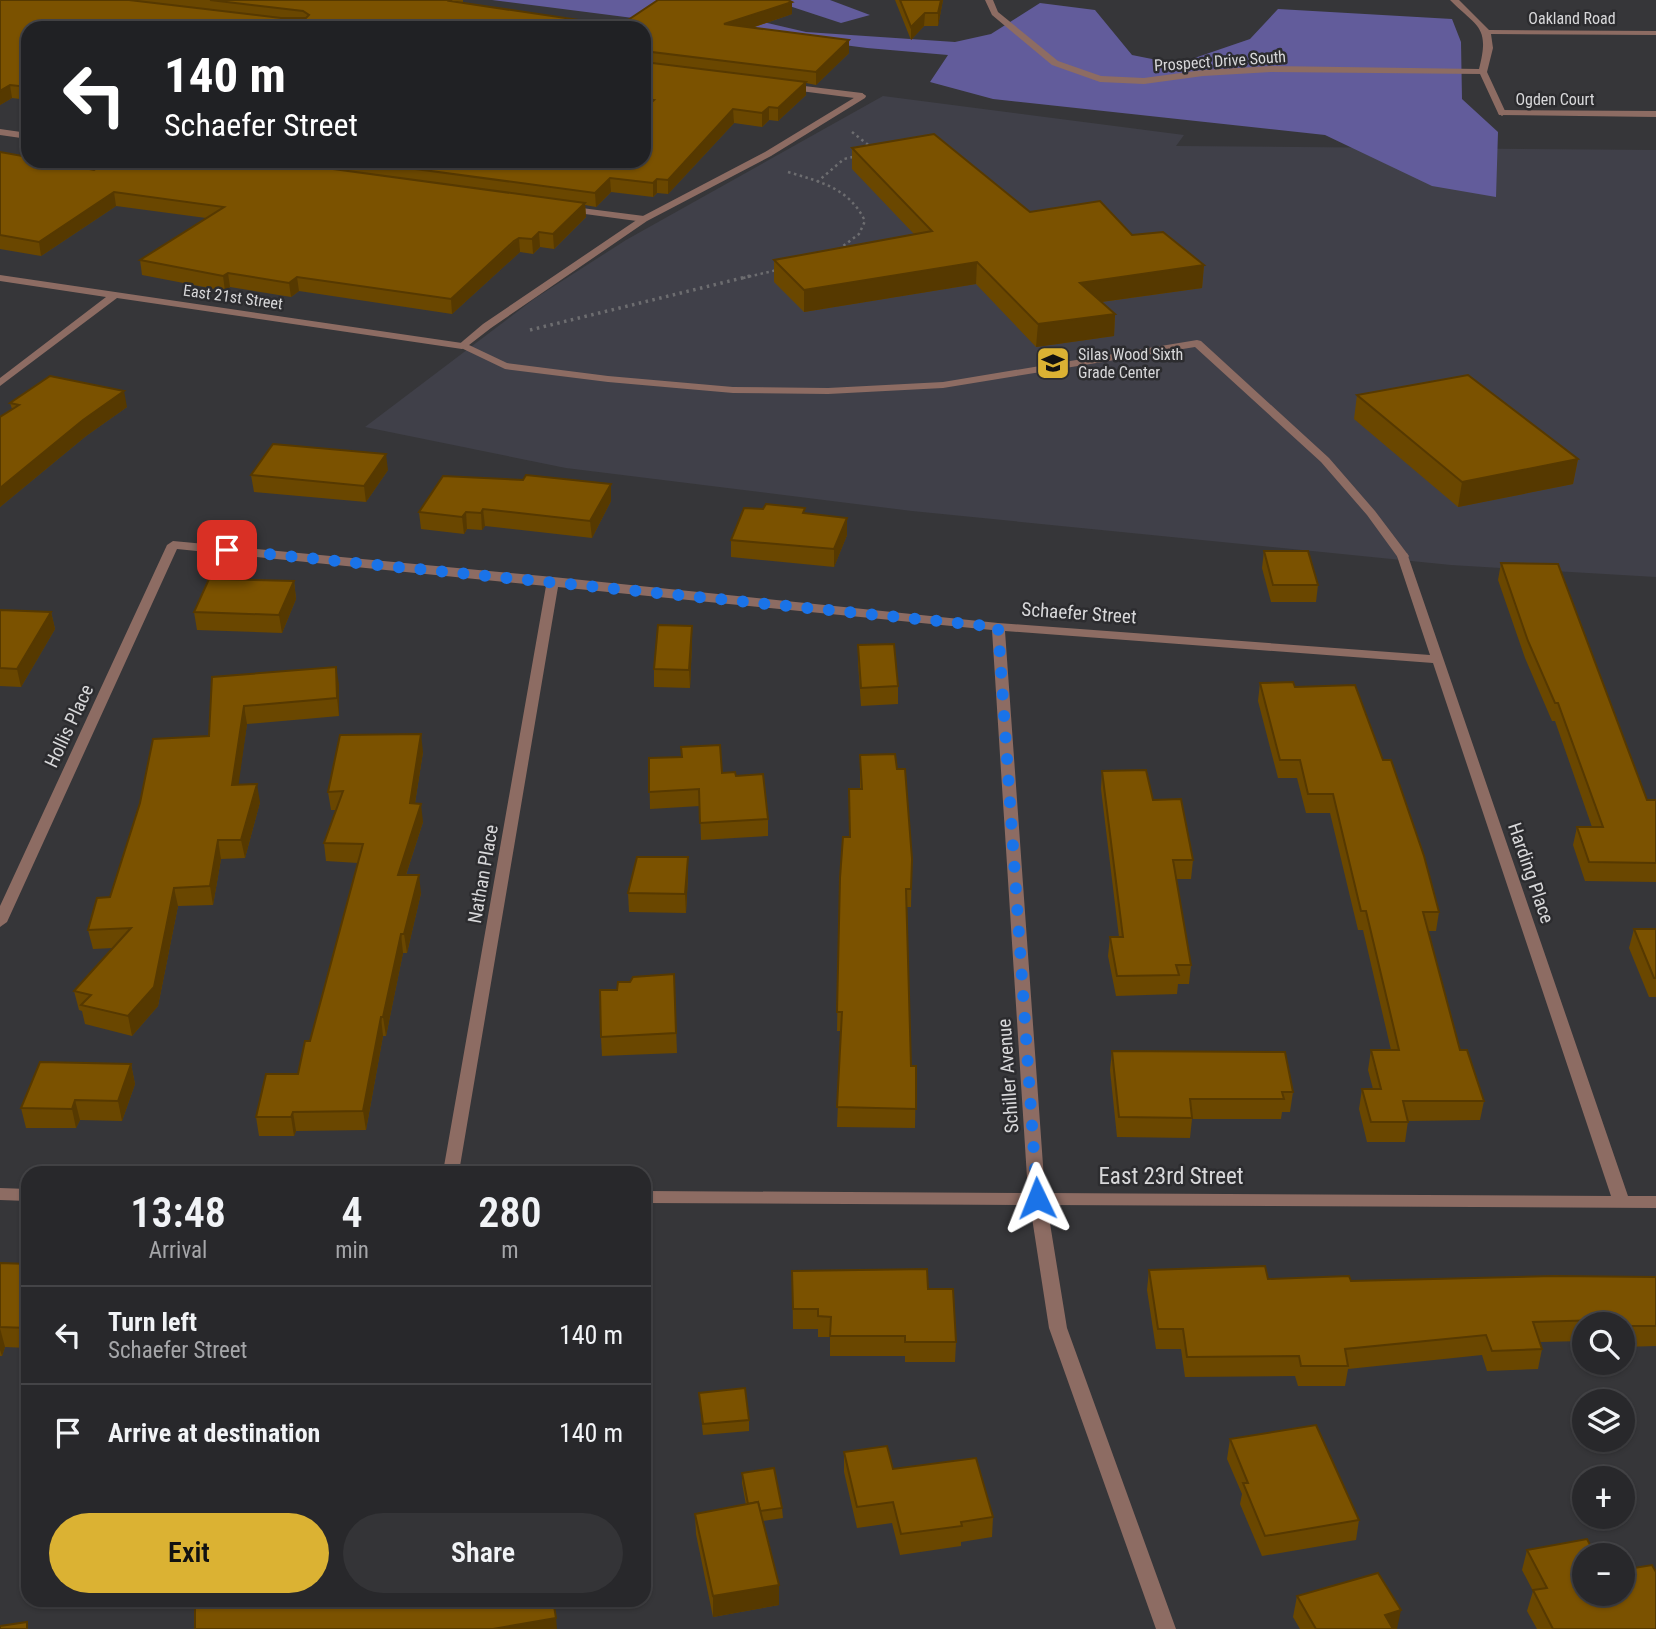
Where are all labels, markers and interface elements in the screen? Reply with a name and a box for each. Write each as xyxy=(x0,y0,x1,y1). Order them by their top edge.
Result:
street label: Oakland Road xyxy=(1528,9,1616,28)
text: 140 m xyxy=(164,47,286,104)
street label: Prospect Drive South xyxy=(1153,47,1287,75)
icon: left xyxy=(49,49,140,140)
street label: Ogden Court xyxy=(1515,90,1595,109)
text: Schaefer Street xyxy=(164,106,358,144)
street label: East 21st Street xyxy=(182,281,284,313)
school or university icon: Silas Wood Sixth Grade Center xyxy=(1034,344,1072,382)
place label: Silas Wood Sixth Grade Center xyxy=(1078,345,1183,382)
pin xyxy=(197,520,257,580)
icon: arrive xyxy=(208,531,246,569)
street label: Schaefer Street xyxy=(1021,598,1137,628)
street label: Hollis Place xyxy=(40,681,98,771)
street label: Harding Place xyxy=(1503,820,1559,926)
street label: Nathan Place xyxy=(463,823,503,925)
street label: Schiller Avenue xyxy=(993,1018,1023,1134)
position arrow xyxy=(1000,1161,1074,1235)
street label: East 23rd Street xyxy=(1098,1163,1244,1190)
text: 13:48 xyxy=(130,1188,226,1237)
text: 4 xyxy=(342,1188,363,1237)
text: 280 xyxy=(478,1188,542,1237)
text: Arrival xyxy=(149,1237,207,1264)
text: min xyxy=(335,1237,369,1264)
text: m xyxy=(501,1237,519,1264)
text: Turn left xyxy=(108,1307,197,1337)
map controls xyxy=(1572,1312,1635,1606)
button: search xyxy=(1572,1312,1635,1375)
icon: left xyxy=(49,1316,87,1354)
text: 140 m xyxy=(559,1320,623,1350)
text: Schaefer Street xyxy=(108,1337,247,1364)
button: layers xyxy=(1572,1389,1635,1452)
icon: arrive xyxy=(49,1414,87,1452)
text: Arrive at destination xyxy=(108,1418,320,1448)
text: 140 m xyxy=(559,1418,623,1448)
button: + xyxy=(1572,1466,1635,1529)
button: Exit xyxy=(49,1513,329,1593)
button: Share xyxy=(343,1513,623,1593)
button: − xyxy=(1572,1543,1635,1606)

